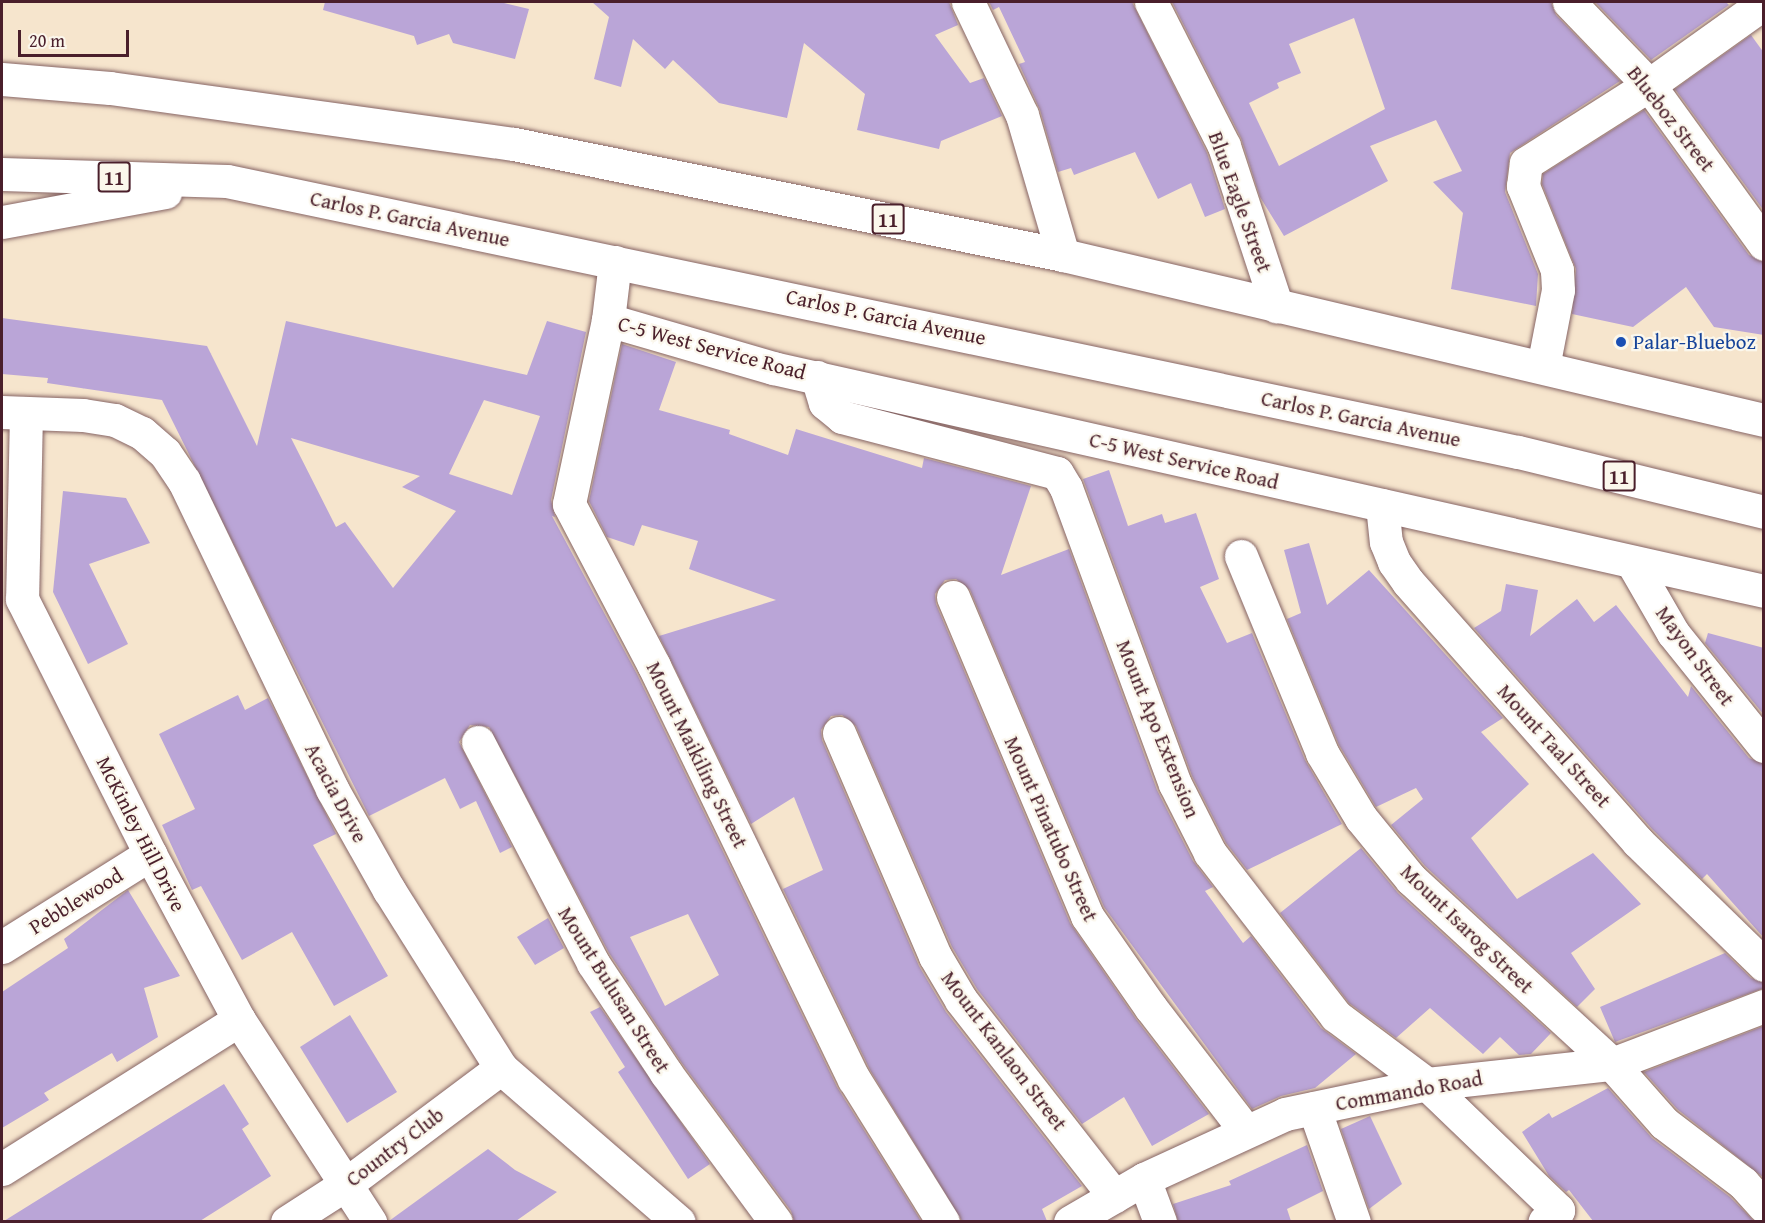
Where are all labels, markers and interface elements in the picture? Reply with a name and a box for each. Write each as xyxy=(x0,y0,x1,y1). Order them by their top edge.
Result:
scale bar xyxy=(21,18,132,56)
text: 20 m xyxy=(29,27,65,54)
street label: Blueboz Street xyxy=(1622,61,1720,177)
street label: Blue Eagle Street xyxy=(1203,128,1277,276)
road number: 11 xyxy=(98,160,130,194)
street label: Carlos P. Garcia Avenue xyxy=(308,186,512,252)
road number: 11 xyxy=(872,202,904,236)
street label: Carlos P. Garcia Avenue xyxy=(784,284,988,350)
street label: C-5 West Service Road xyxy=(615,311,809,385)
place label: Palar-Blueboz xyxy=(1633,329,1756,355)
marker: Palar-Blueboz xyxy=(1614,335,1628,349)
street label: Carlos P. Garcia Avenue xyxy=(1259,386,1463,452)
street label: C-5 West Service Road xyxy=(1087,427,1281,495)
road number: 11 xyxy=(1602,459,1636,493)
street label: Mayon Street xyxy=(1650,601,1740,711)
street label: Mount Apo Extension xyxy=(1111,636,1205,822)
street label: Mount Maikiling Street xyxy=(641,658,753,852)
street label: Mount Taal Street xyxy=(1492,679,1616,813)
street label: Mount Pinatubo Street xyxy=(999,732,1103,926)
street label: Acacia Drive xyxy=(299,739,373,847)
street label: McKinley Hill Drive xyxy=(91,752,191,916)
street label: Mount Isarog Street xyxy=(1395,859,1539,999)
street label: Pebblewood xyxy=(24,862,128,940)
street label: Mount Bulusan Street xyxy=(553,902,675,1078)
street label: Mount Kanlaon Street xyxy=(936,966,1072,1136)
street label: Commando Road xyxy=(1334,1066,1484,1116)
street label: Country Club xyxy=(341,1102,449,1192)

